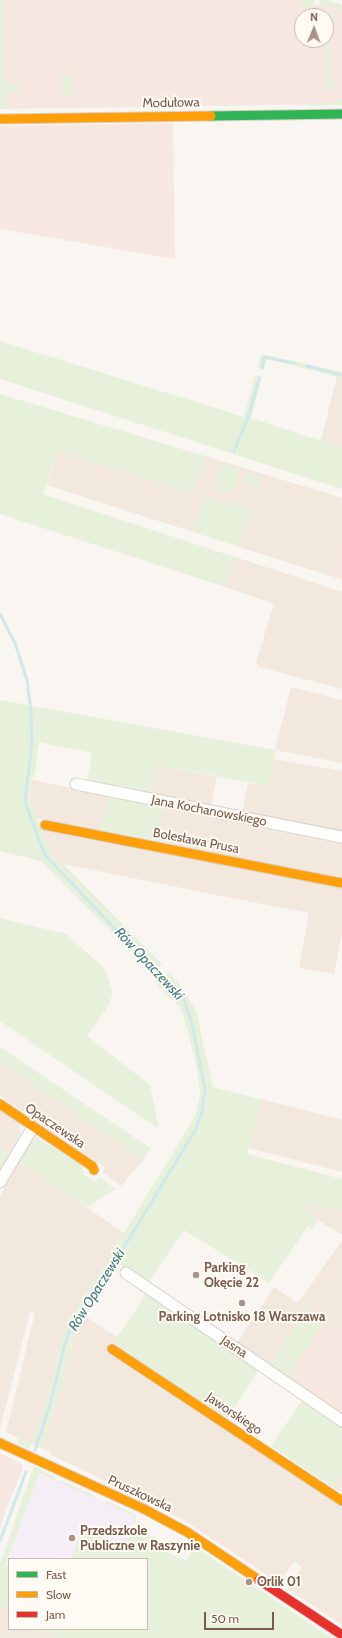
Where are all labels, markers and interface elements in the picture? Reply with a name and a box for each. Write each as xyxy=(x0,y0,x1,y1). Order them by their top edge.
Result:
north arrow xyxy=(294,8,334,48)
text: N xyxy=(310,10,318,24)
street label: Modułowa xyxy=(142,95,200,111)
street label: Jana Kochanowskiego xyxy=(150,792,268,830)
street label: Bolesława Prusa xyxy=(152,825,240,857)
water label: Rów Opaczewski xyxy=(111,924,187,1004)
street label: Opaczewska xyxy=(22,1100,88,1152)
water label: Rów Opaczewski xyxy=(65,1246,129,1334)
place label: Parking Okęcie 22 xyxy=(204,1260,259,1291)
marker: Parking Okęcie 22 xyxy=(191,1270,201,1280)
marker: Parking Lotnisko 18 Warszawa xyxy=(237,1298,247,1308)
place label: Parking Lotnisko 18 Warszawa xyxy=(159,1309,325,1325)
street label: Jasna xyxy=(218,1333,250,1361)
street label: Jaworskiego xyxy=(203,1390,265,1438)
street label: Pruszkowska xyxy=(105,1472,175,1516)
place label: Przedszkole Publiczne w Raszynie xyxy=(80,1523,200,1554)
marker: Przedszkole Publiczne w Raszynie xyxy=(67,1533,77,1543)
legend xyxy=(8,1558,148,1630)
text: Fast xyxy=(46,1567,66,1582)
place label: Orlik 01 xyxy=(257,1574,301,1590)
marker: Orlik 01 xyxy=(244,1577,254,1587)
text: Slow xyxy=(46,1587,71,1602)
scale bar xyxy=(206,1604,276,1630)
text: Jam xyxy=(46,1607,65,1622)
text: 50 m xyxy=(211,1611,239,1626)

